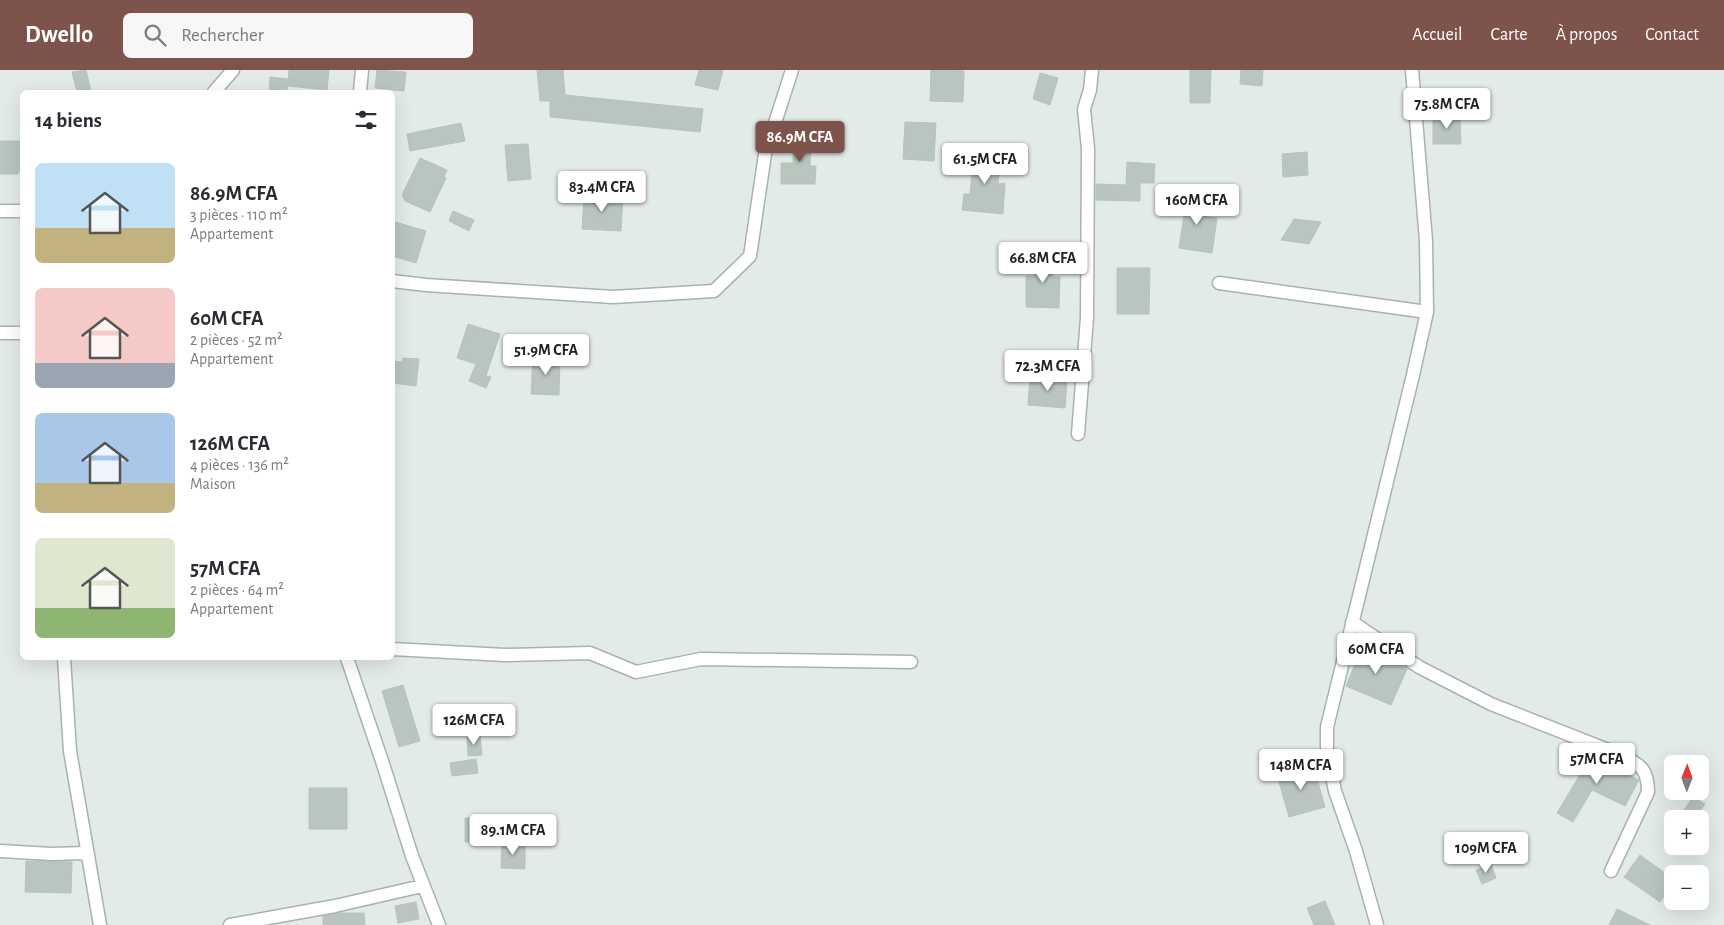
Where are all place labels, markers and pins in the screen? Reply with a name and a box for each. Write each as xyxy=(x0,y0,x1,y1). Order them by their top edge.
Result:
pin: 75.8M CFA xyxy=(1390,88,1504,130)
pin: 86.9M CFA xyxy=(743,121,857,163)
pin: 61.5M CFA xyxy=(928,142,1042,185)
pin: 83.4M CFA xyxy=(545,170,659,213)
pin: 160M CFA xyxy=(1145,184,1249,226)
pin: 66.8M CFA xyxy=(986,242,1100,284)
pin: 51.9M CFA xyxy=(489,334,603,376)
pin: 72.3M CFA xyxy=(991,350,1105,392)
pin: 60M CFA xyxy=(1330,632,1422,675)
pin: 126M CFA xyxy=(422,704,526,746)
pin: 57M CFA xyxy=(1551,742,1643,785)
pin: 148M CFA xyxy=(1249,748,1353,791)
pin: 89.1M CFA xyxy=(456,814,570,856)
pin: 109M CFA xyxy=(1434,832,1538,874)

